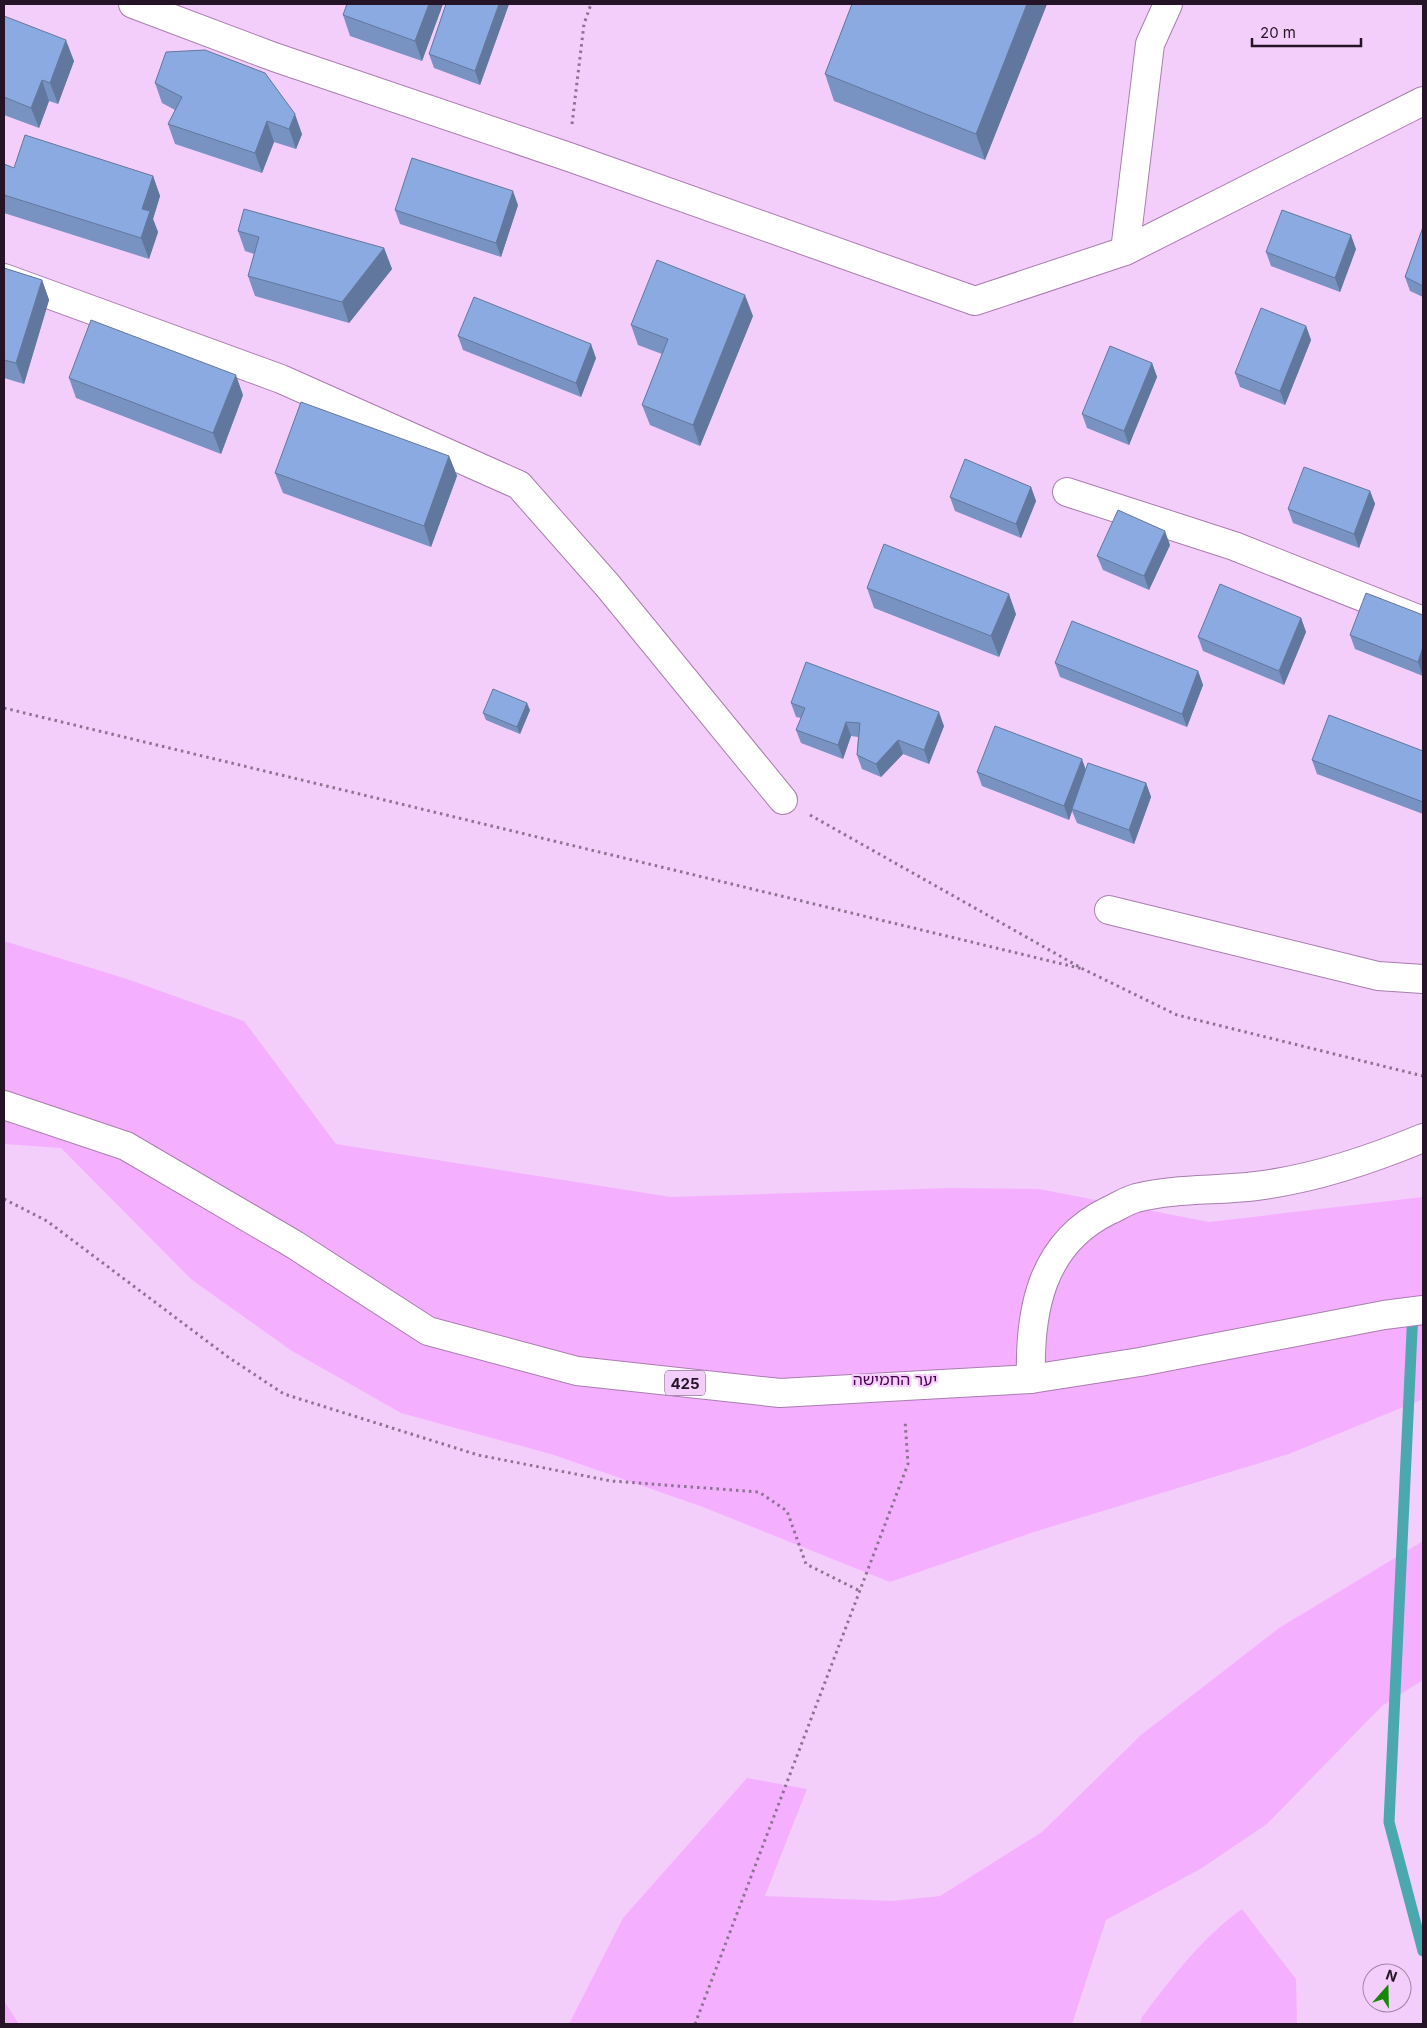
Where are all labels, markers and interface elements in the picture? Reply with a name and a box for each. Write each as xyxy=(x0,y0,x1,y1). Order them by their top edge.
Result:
scale bar xyxy=(1252,15,1361,47)
text: 20 m xyxy=(1260,23,1296,42)
park label: יער החמישה xyxy=(853,1369,937,1389)
road number: 425 xyxy=(665,1370,705,1396)
north arrow xyxy=(1362,1963,1412,2013)
text: N xyxy=(1384,1966,1400,1985)

